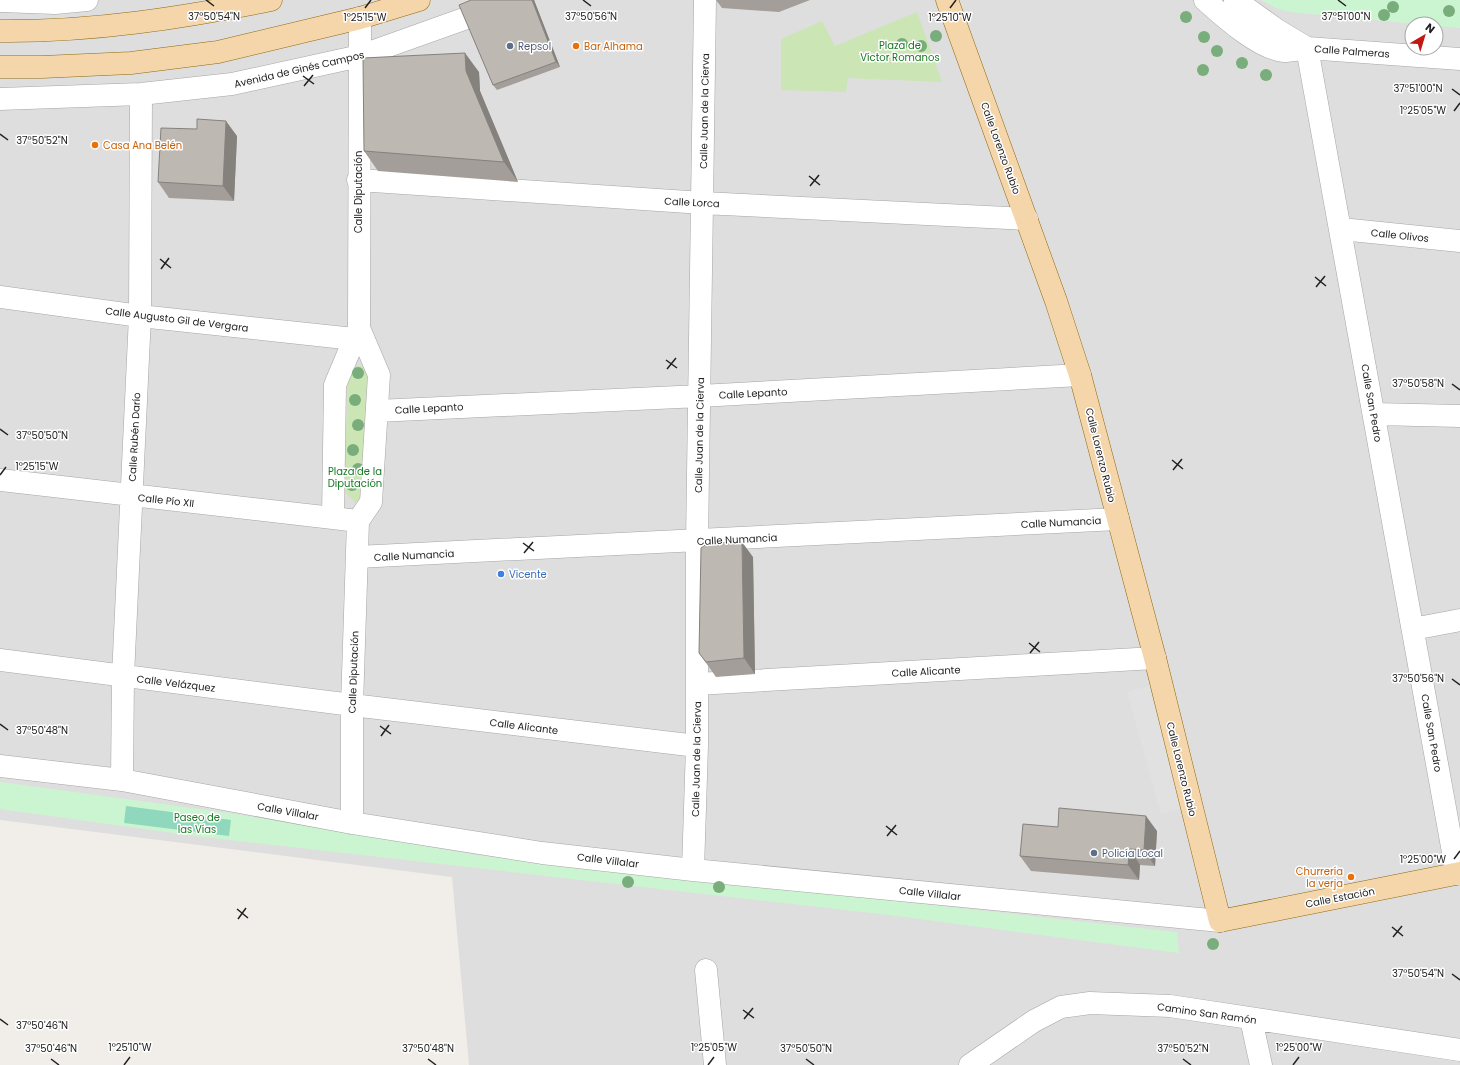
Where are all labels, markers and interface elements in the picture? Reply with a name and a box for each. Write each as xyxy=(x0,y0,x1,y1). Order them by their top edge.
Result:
text: 37°50'54"N xyxy=(188,9,240,24)
text: 37°50'56"N xyxy=(565,9,617,24)
text: 37°51'00"N xyxy=(1321,9,1371,24)
text: 1°25'15"W xyxy=(343,10,387,25)
text: 1°25'10"W xyxy=(928,10,972,25)
north arrow xyxy=(1404,16,1444,56)
text: N xyxy=(1422,19,1438,37)
park label: Plaza de Víctor Romanos xyxy=(860,38,940,65)
place label: Repsol xyxy=(518,39,551,54)
place label: Bar Alhama xyxy=(584,39,643,54)
marker: Repsol xyxy=(505,41,515,51)
marker: Bar Alhama xyxy=(571,41,581,51)
street label: Calle Palmeras xyxy=(1314,41,1390,62)
street label: Avenida de Ginés Campos xyxy=(233,47,366,92)
street label: Calle Juan de la Cierva xyxy=(696,53,713,169)
text: 37°51'00"N xyxy=(1393,81,1443,96)
street label: Calle Lorenzo Rubio xyxy=(977,100,1024,196)
text: 1°25'05"W xyxy=(1400,103,1446,118)
text: 37°50'52"N xyxy=(16,133,68,148)
place label: Casa Ana Belén xyxy=(103,138,182,153)
marker: Casa Ana Belén xyxy=(90,140,100,150)
street label: Calle Diputación xyxy=(351,151,366,233)
street label: Calle Lorca xyxy=(664,194,720,211)
street label: Calle Olivos xyxy=(1370,225,1430,246)
street label: Calle Augusto Gil de Vergara xyxy=(104,303,249,336)
street label: Calle San Pedro xyxy=(1357,363,1386,443)
text: 37°50'58"N xyxy=(1392,376,1444,391)
street label: Calle Juan de la Cierva xyxy=(691,377,708,493)
street label: Calle Lepanto xyxy=(718,384,788,403)
street label: Calle Rubén Darío xyxy=(125,392,144,482)
street label: Calle Lepanto xyxy=(394,399,464,418)
street label: Calle Lorenzo Rubio xyxy=(1081,406,1120,504)
text: 37°50'50"N xyxy=(16,428,68,443)
text: 1°25'15"W xyxy=(15,459,59,474)
park label: Plaza de la Diputación xyxy=(328,464,382,491)
street label: Calle Pío XII xyxy=(137,490,195,511)
street label: Calle Numancia xyxy=(1020,513,1102,532)
street label: Calle Numancia xyxy=(696,530,778,549)
street label: Calle Numancia xyxy=(373,546,455,565)
place label: Vicente xyxy=(509,567,547,582)
marker: Vicente xyxy=(496,569,506,579)
street label: Calle Diputación xyxy=(345,630,362,714)
street label: Calle Alicante xyxy=(891,662,961,681)
street label: Calle Velázquez xyxy=(136,671,216,696)
text: 37°50'56"N xyxy=(1392,671,1444,686)
street label: Calle San Pedro xyxy=(1417,693,1446,773)
street label: Calle Juan de la Cierva xyxy=(688,701,705,817)
street label: Calle Alicante xyxy=(489,715,559,738)
street label: Calle Lorenzo Rubio xyxy=(1162,720,1201,818)
text: 37°50'48"N xyxy=(16,723,68,738)
street label: Calle Villalar xyxy=(256,799,320,824)
park label: Paseo de las Vías xyxy=(174,810,220,837)
place label: Policía Local xyxy=(1102,846,1163,861)
marker: Policía Local xyxy=(1089,848,1099,858)
street label: Calle Villalar xyxy=(576,849,640,872)
text: 1°25'00"W xyxy=(1400,852,1446,867)
place label: Churrería la verja xyxy=(1296,864,1343,891)
marker: Churrería la verja xyxy=(1346,872,1356,882)
street label: Calle Villalar xyxy=(898,883,962,904)
street label: Calle Estación xyxy=(1304,883,1376,912)
text: 37°50'54"N xyxy=(1392,966,1444,981)
street label: Camino San Ramón xyxy=(1156,999,1258,1028)
text: 37°50'46"N xyxy=(16,1018,68,1033)
text: 1°25'10"W xyxy=(108,1040,152,1055)
text: 1°25'05"W xyxy=(691,1040,737,1055)
text: 1°25'00"W xyxy=(1276,1040,1322,1055)
text: 37°50'46"N xyxy=(25,1041,77,1056)
text: 37°50'48"N xyxy=(402,1041,454,1056)
text: 37°50'50"N xyxy=(780,1041,832,1056)
text: 37°50'52"N xyxy=(1157,1041,1209,1056)

